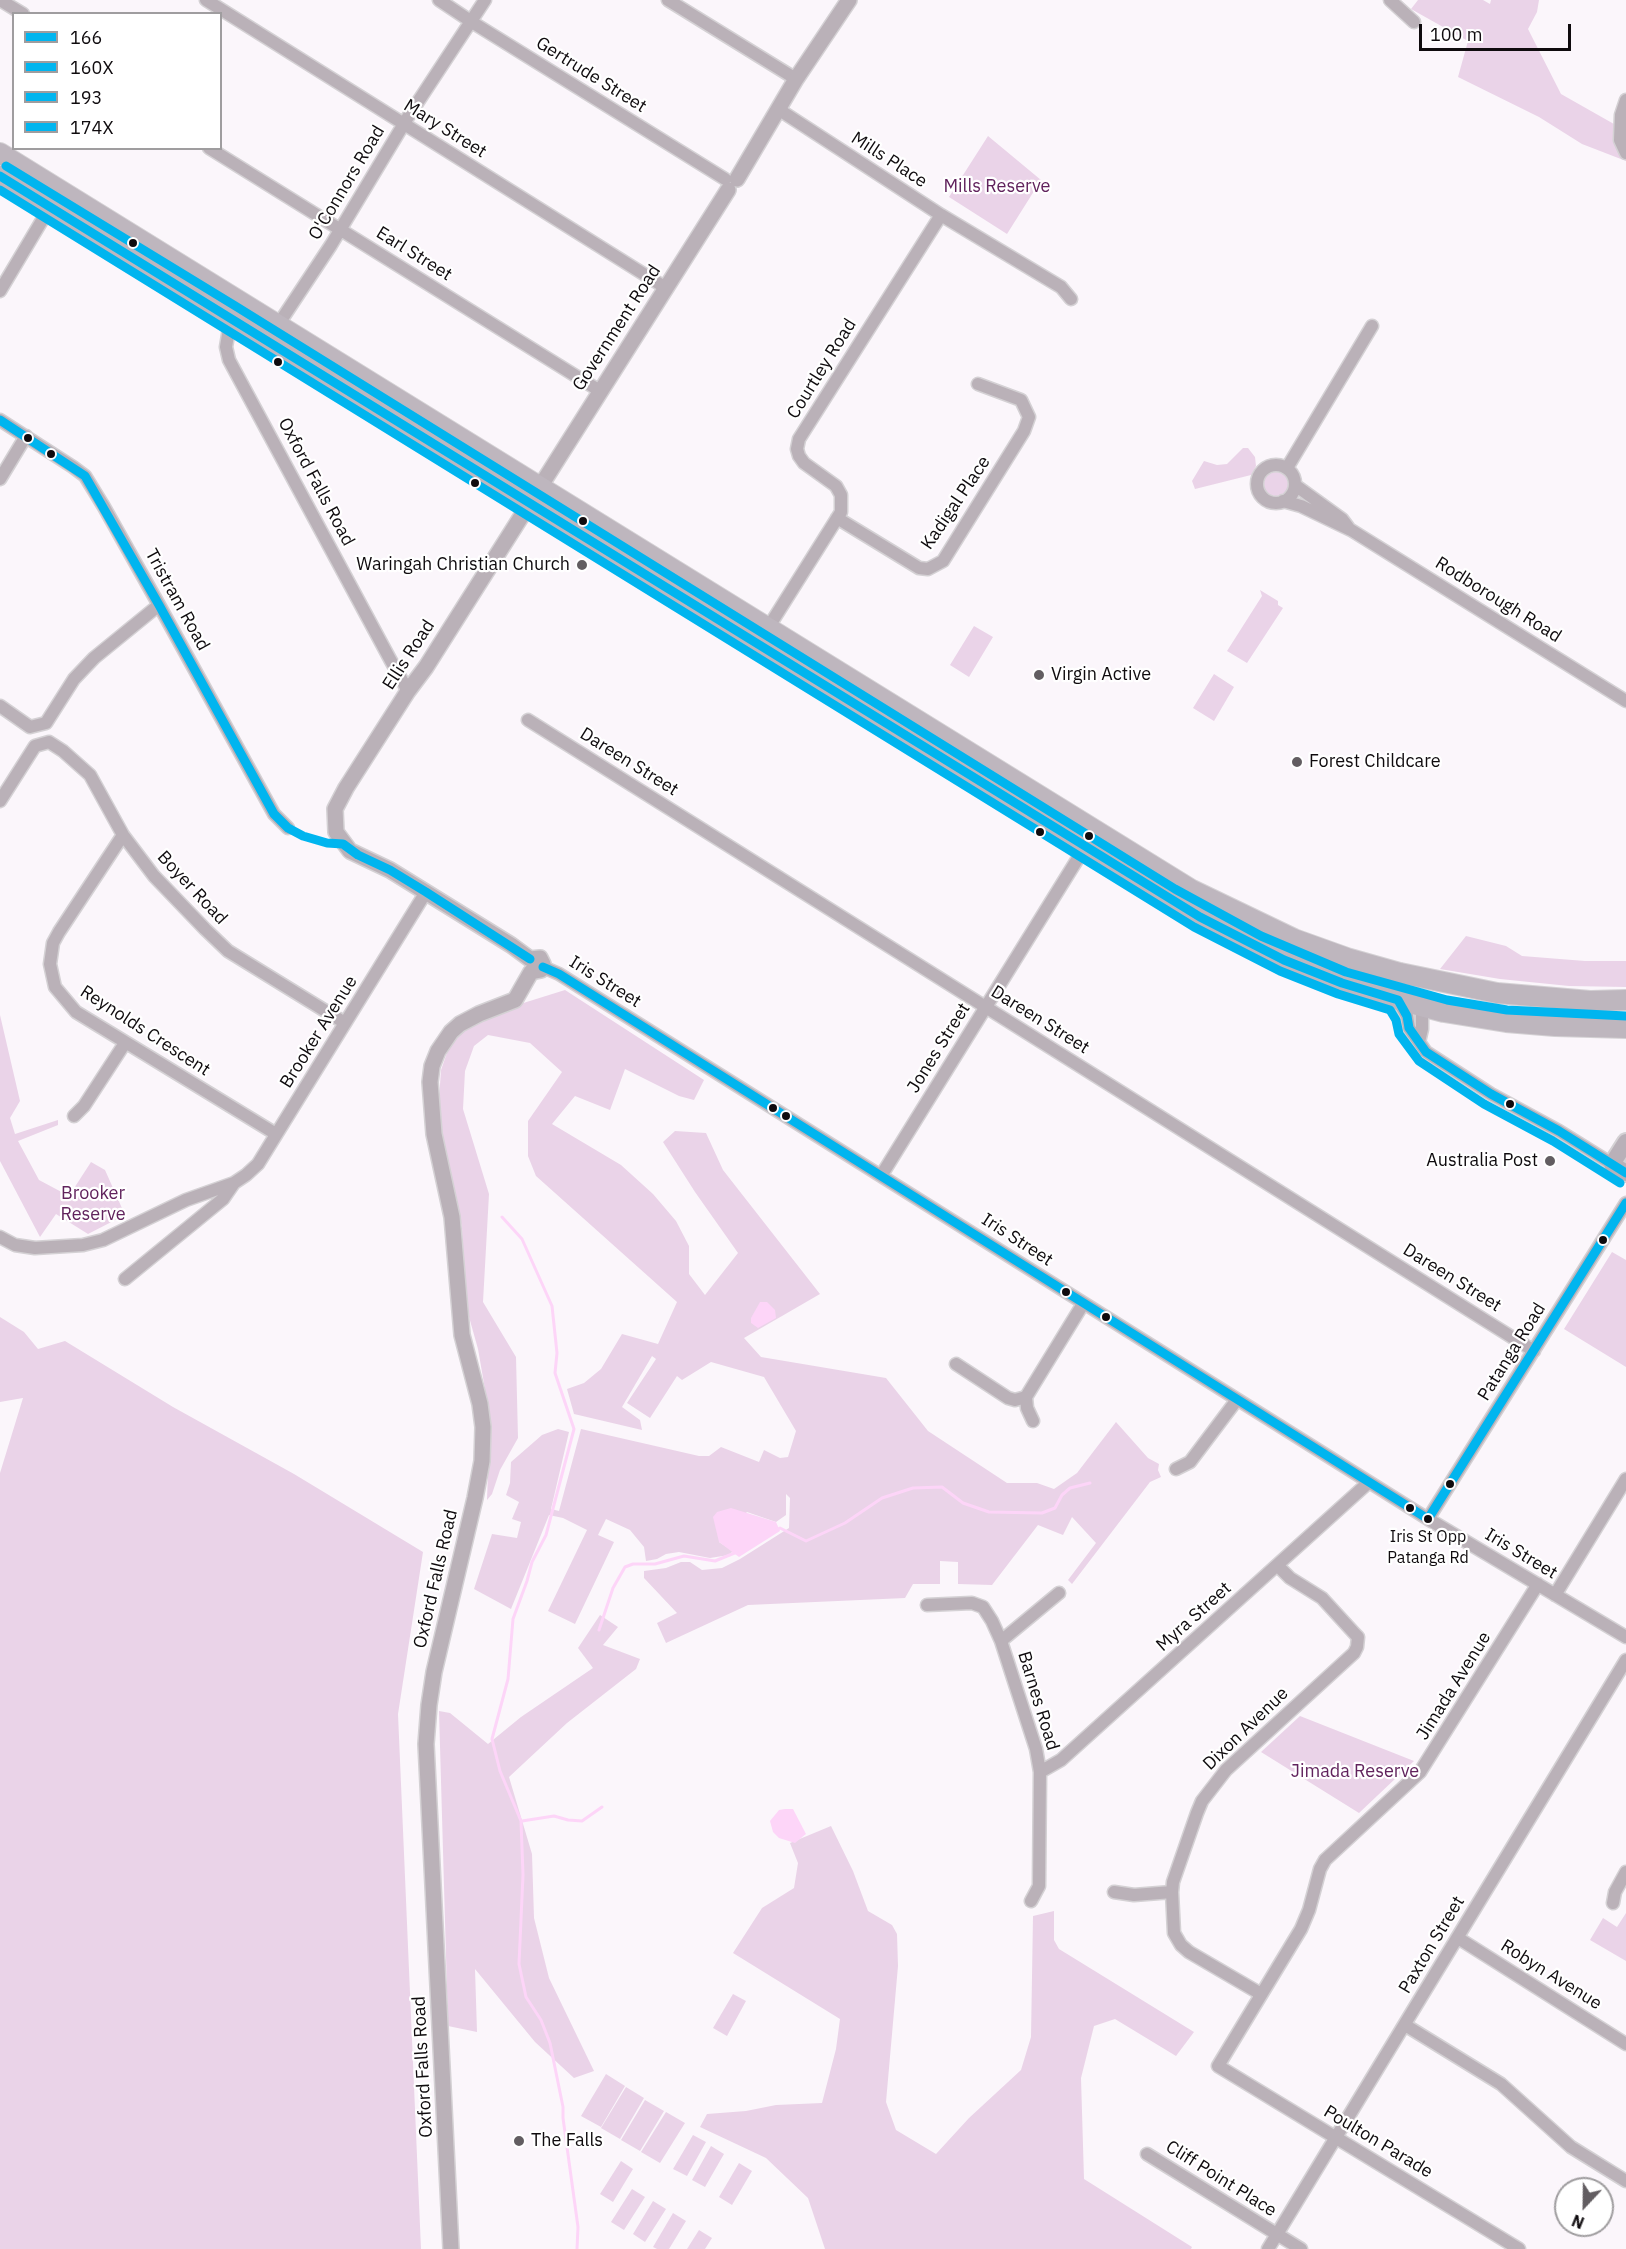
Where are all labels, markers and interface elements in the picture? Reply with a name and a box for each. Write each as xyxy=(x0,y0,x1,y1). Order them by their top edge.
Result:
legend xyxy=(12,12,222,150)
scale bar xyxy=(1422,12,1574,50)
text: 100 m xyxy=(1430,23,1482,46)
text: 166 xyxy=(70,26,102,49)
street label: Gertrude Street xyxy=(532,32,650,118)
text: 160X xyxy=(70,56,113,79)
text: 193 xyxy=(70,86,102,109)
street label: Mary Street xyxy=(400,95,490,163)
text: 174X xyxy=(70,116,113,139)
street label: O'Connors Road xyxy=(304,122,390,244)
street label: Mills Place xyxy=(847,128,931,192)
park label: Mills Reserve xyxy=(944,176,1050,198)
street label: Earl Street xyxy=(372,222,456,286)
unlabelled marker xyxy=(127,237,139,249)
street label: Government Road xyxy=(568,261,666,395)
street label: Courtley Road xyxy=(783,315,861,423)
unlabelled marker xyxy=(272,356,284,368)
street label: Oxford Falls Road xyxy=(273,414,359,550)
unlabelled marker xyxy=(22,432,34,444)
unlabelled marker xyxy=(45,448,57,460)
street label: Kadigal Place xyxy=(917,452,995,554)
unlabelled marker xyxy=(469,477,481,489)
unlabelled marker xyxy=(577,515,589,527)
street label: Tristram Road xyxy=(140,545,214,655)
street label: Rodborough Road xyxy=(1431,553,1565,647)
place label: Waringah Christian Church xyxy=(356,554,570,576)
marker: Waringah Christian Church xyxy=(575,558,589,572)
street label: Ellis Road xyxy=(378,616,440,694)
place label: Virgin Active xyxy=(1051,664,1151,686)
marker: Virgin Active xyxy=(1032,668,1046,682)
street label: Dareen Street xyxy=(576,723,682,801)
place label: Forest Childcare xyxy=(1309,751,1441,773)
marker: Forest Childcare xyxy=(1290,755,1304,769)
unlabelled marker xyxy=(1034,826,1046,838)
unlabelled marker xyxy=(1083,830,1095,842)
street label: Boyer Road xyxy=(152,847,232,929)
street label: Iris Street xyxy=(565,951,645,1013)
street label: Brooker Avenue xyxy=(276,972,362,1092)
street label: Reynolds Crescent xyxy=(76,981,214,1081)
street label: Dareen Street xyxy=(987,981,1093,1059)
street label: Jones Street xyxy=(903,999,975,1097)
unlabelled marker xyxy=(1504,1098,1516,1110)
unlabelled marker xyxy=(767,1102,779,1114)
unlabelled marker xyxy=(780,1110,792,1122)
place label: Australia Post xyxy=(1426,1150,1538,1172)
marker: Australia Post xyxy=(1543,1154,1557,1168)
park label: Brooker Reserve xyxy=(60,1183,126,1226)
street label: Iris Street xyxy=(977,1209,1057,1271)
unlabelled marker xyxy=(1597,1234,1609,1246)
street label: Dareen Street xyxy=(1399,1239,1505,1317)
unlabelled marker xyxy=(1060,1286,1072,1298)
street label: Patanga Road xyxy=(1473,1299,1551,1405)
unlabelled marker xyxy=(1100,1311,1112,1323)
unlabelled marker xyxy=(1444,1478,1456,1490)
unlabelled marker xyxy=(1404,1502,1416,1514)
street label: Oxford Falls Road xyxy=(410,1507,462,1651)
marker: Iris St Opp Patanga Rd xyxy=(1422,1513,1434,1525)
street label: Iris Street xyxy=(1481,1524,1561,1584)
place label: Iris St Opp Patanga Rd xyxy=(1387,1527,1469,1565)
street label: Myra Street xyxy=(1152,1578,1236,1656)
street label: Jimada Avenue xyxy=(1412,1628,1496,1744)
street label: Barnes Road xyxy=(1013,1649,1063,1753)
street label: Dixon Avenue xyxy=(1199,1683,1293,1775)
park label: Jimada Reserve xyxy=(1291,1761,1419,1783)
street label: Paxton Street xyxy=(1395,1892,1469,1998)
street label: Robyn Avenue xyxy=(1496,1935,1606,2015)
street label: Oxford Falls Road xyxy=(409,1996,437,2138)
street label: Poulton Parade xyxy=(1320,2101,1436,2183)
place label: The Falls xyxy=(531,2130,603,2152)
marker: The Falls xyxy=(512,2134,526,2148)
street label: Cliff Point Place xyxy=(1162,2136,1280,2222)
north arrow xyxy=(1554,2177,1614,2237)
text: N xyxy=(1569,2210,1587,2233)

